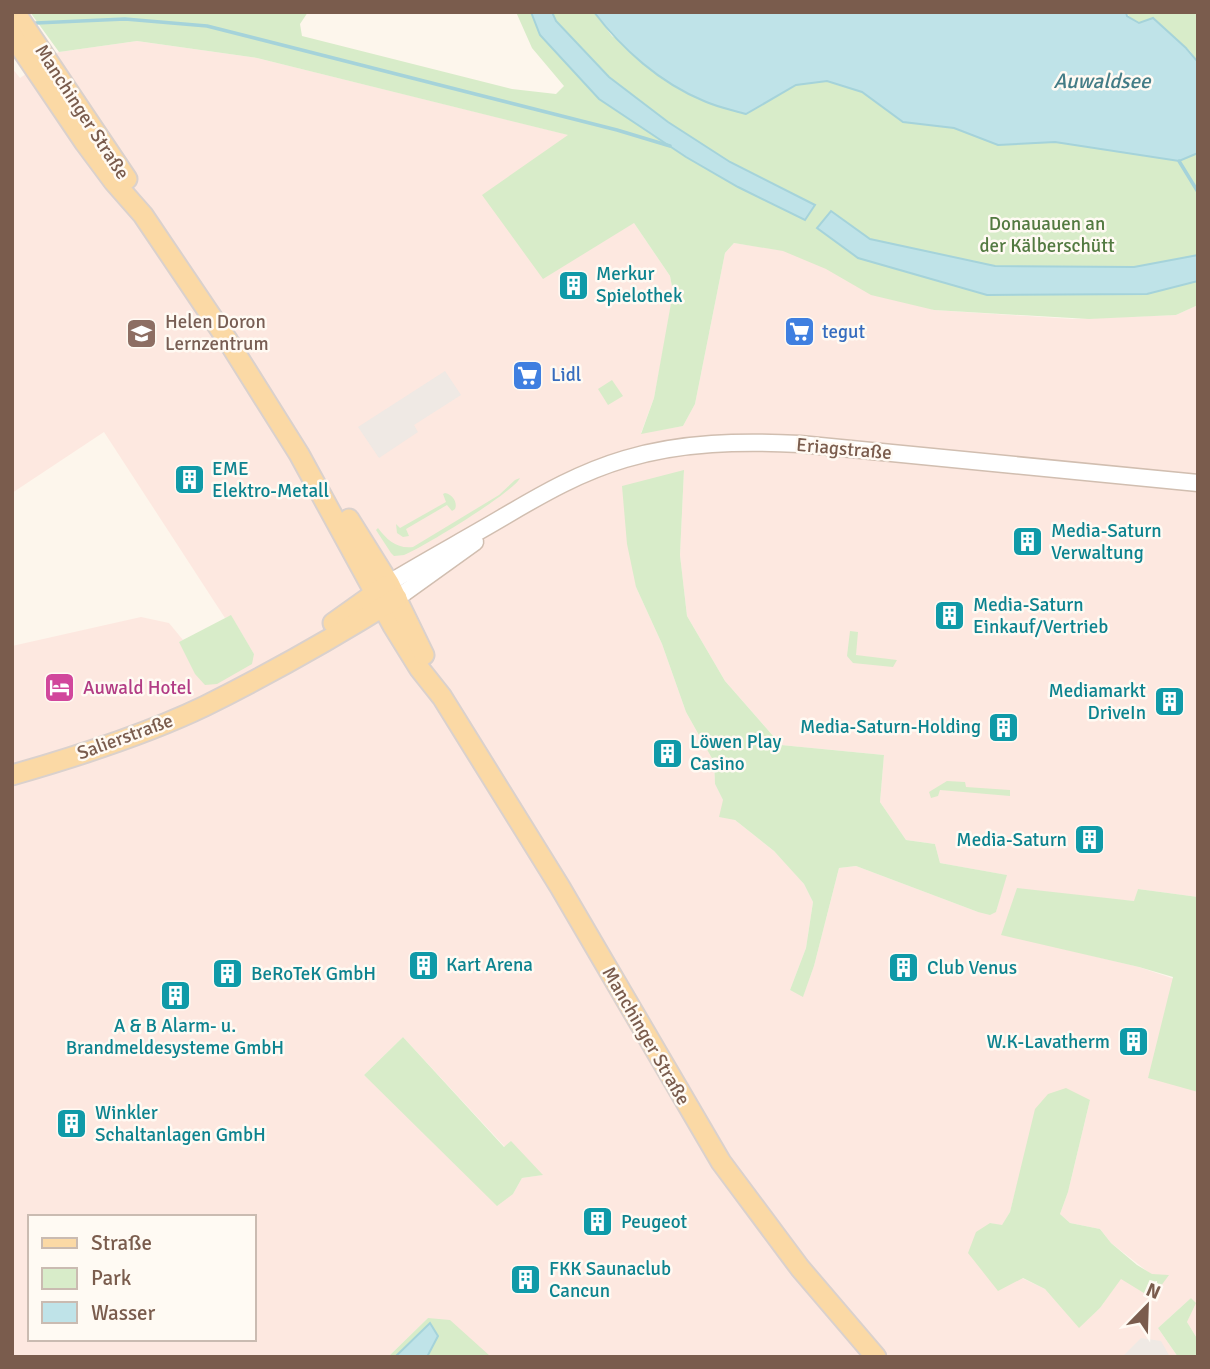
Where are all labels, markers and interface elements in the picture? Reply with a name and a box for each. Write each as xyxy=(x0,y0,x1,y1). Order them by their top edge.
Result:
street label: Manchinger Straße xyxy=(29,40,135,184)
water label: Auwaldsee xyxy=(1053,68,1152,94)
park label: Donauauen an der Kälberschütt xyxy=(979,212,1115,258)
place label: Merkur Spielothek xyxy=(596,262,683,308)
building icon: Merkur Spielothek xyxy=(556,268,590,302)
place label: Helen Doron Lernzentrum xyxy=(165,310,269,356)
supermarket icon: tegut xyxy=(782,315,816,349)
school or university icon: Helen Doron Lernzentrum xyxy=(125,316,159,350)
place label: tegut xyxy=(822,320,865,344)
supermarket icon: Lidl xyxy=(511,358,545,392)
place label: Lidl xyxy=(551,363,581,387)
street label: Eriagstraße xyxy=(795,433,893,465)
place label: EME Elektro-Metall xyxy=(212,457,329,503)
building icon: EME Elektro-Metall xyxy=(172,463,206,497)
place label: Media-Saturn Verwaltung xyxy=(1051,519,1162,565)
building icon: Media-Saturn Verwaltung xyxy=(1011,525,1045,559)
place label: Media-Saturn Einkauf/Vertrieb xyxy=(973,593,1108,639)
building icon: Media-Saturn Einkauf/Vertrieb xyxy=(933,599,967,633)
hotel icon: Auwald Hotel xyxy=(43,671,77,705)
place label: Auwald Hotel xyxy=(83,676,192,700)
place label: Mediamarkt DriveIn xyxy=(1048,679,1146,725)
building icon: Mediamarkt DriveIn xyxy=(1152,685,1186,719)
street label: Salierstraße xyxy=(74,709,176,765)
building icon: Media-Saturn-Holding xyxy=(987,710,1021,744)
place label: Media-Saturn-Holding xyxy=(800,715,981,739)
place label: Löwen Play Casino xyxy=(690,730,781,776)
building icon: Löwen Play Casino xyxy=(650,736,684,770)
building icon: Media-Saturn xyxy=(1073,823,1107,857)
place label: Media-Saturn xyxy=(956,828,1067,852)
building icon: Kart Arena xyxy=(406,948,440,982)
building icon: Club Venus xyxy=(887,951,921,985)
place label: Kart Arena xyxy=(446,953,533,977)
place label: Club Venus xyxy=(927,956,1017,980)
building icon: BeRoTeK GmbH xyxy=(211,957,245,991)
place label: BeRoTeK GmbH xyxy=(251,962,376,986)
street label: Manchinger Straße xyxy=(597,962,695,1110)
building icon: A & B Alarm- u. Brandmeldesysteme GmbH xyxy=(158,978,192,1012)
place label: A & B Alarm- u. Brandmeldesysteme GmbH xyxy=(66,1014,284,1060)
building icon: W.K-Lavatherm xyxy=(1116,1025,1150,1059)
place label: W.K-Lavatherm xyxy=(987,1030,1110,1054)
place label: Winkler Schaltanlagen GmbH xyxy=(95,1101,266,1147)
building icon: Winkler Schaltanlagen GmbH xyxy=(55,1107,89,1141)
building icon: Peugeot xyxy=(581,1205,615,1239)
place label: Peugeot xyxy=(621,1210,687,1234)
legend xyxy=(28,1215,256,1341)
text: Straße xyxy=(91,1230,152,1256)
place label: FKK Saunaclub Cancun xyxy=(549,1257,671,1303)
building icon: FKK Saunaclub Cancun xyxy=(509,1263,543,1297)
text: Park xyxy=(91,1265,132,1291)
north arrow xyxy=(1112,1271,1182,1341)
text: N xyxy=(1142,1278,1164,1305)
text: Wasser xyxy=(91,1300,156,1326)

